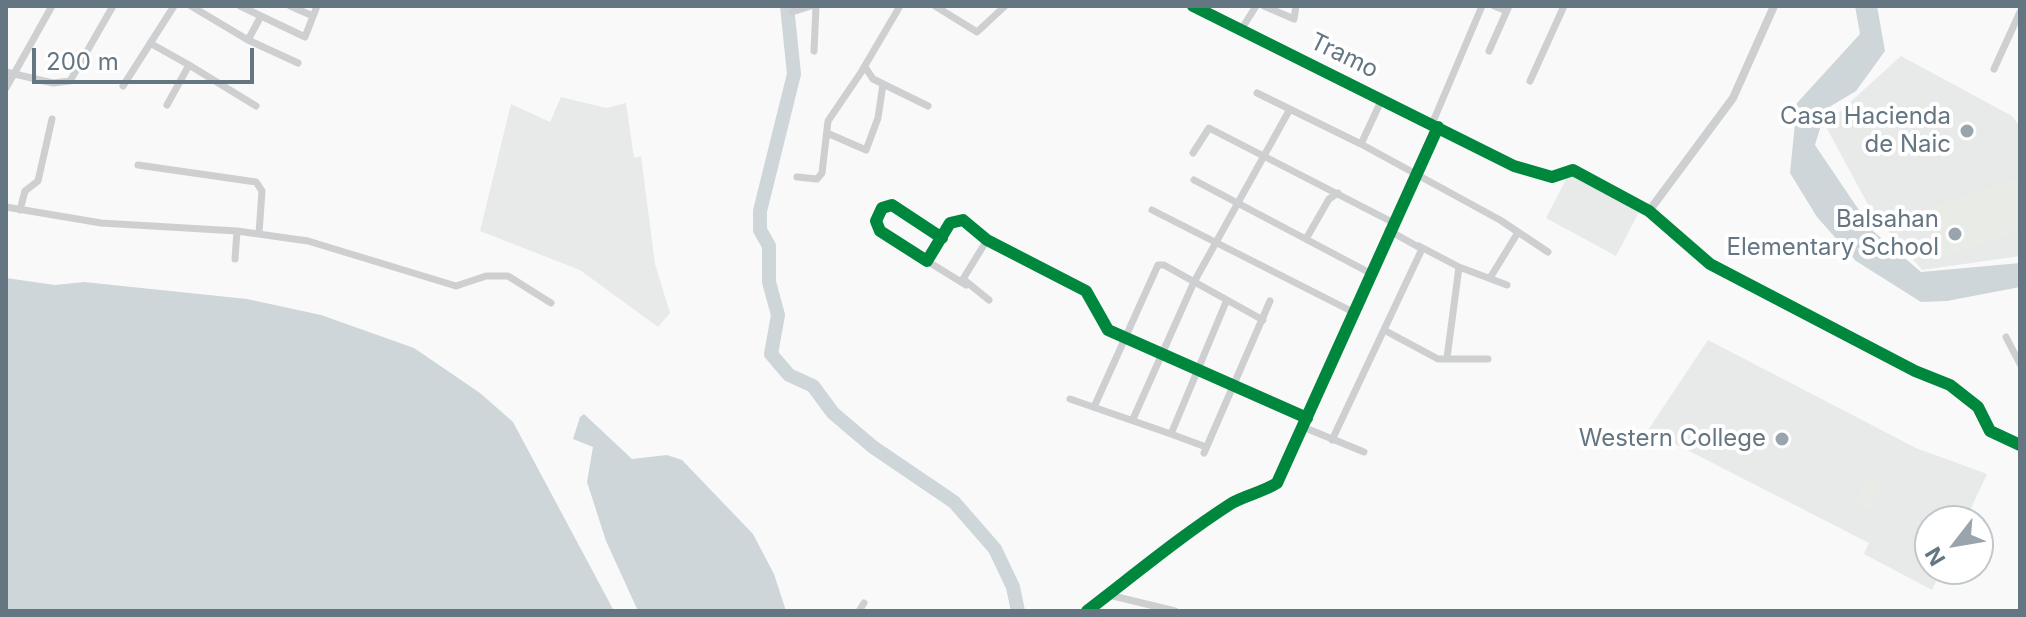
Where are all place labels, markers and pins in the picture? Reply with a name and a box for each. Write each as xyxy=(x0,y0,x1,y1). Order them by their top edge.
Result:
place label: Casa Hacienda de Naic xyxy=(1780,103,1951,159)
marker: Casa Hacienda de Naic xyxy=(1958,122,1976,140)
place label: Balsahan Elementary School xyxy=(1727,206,1939,262)
marker: Balsahan Elementary School xyxy=(1946,225,1964,243)
place label: Western College xyxy=(1579,425,1766,453)
marker: Western College xyxy=(1773,430,1791,448)

